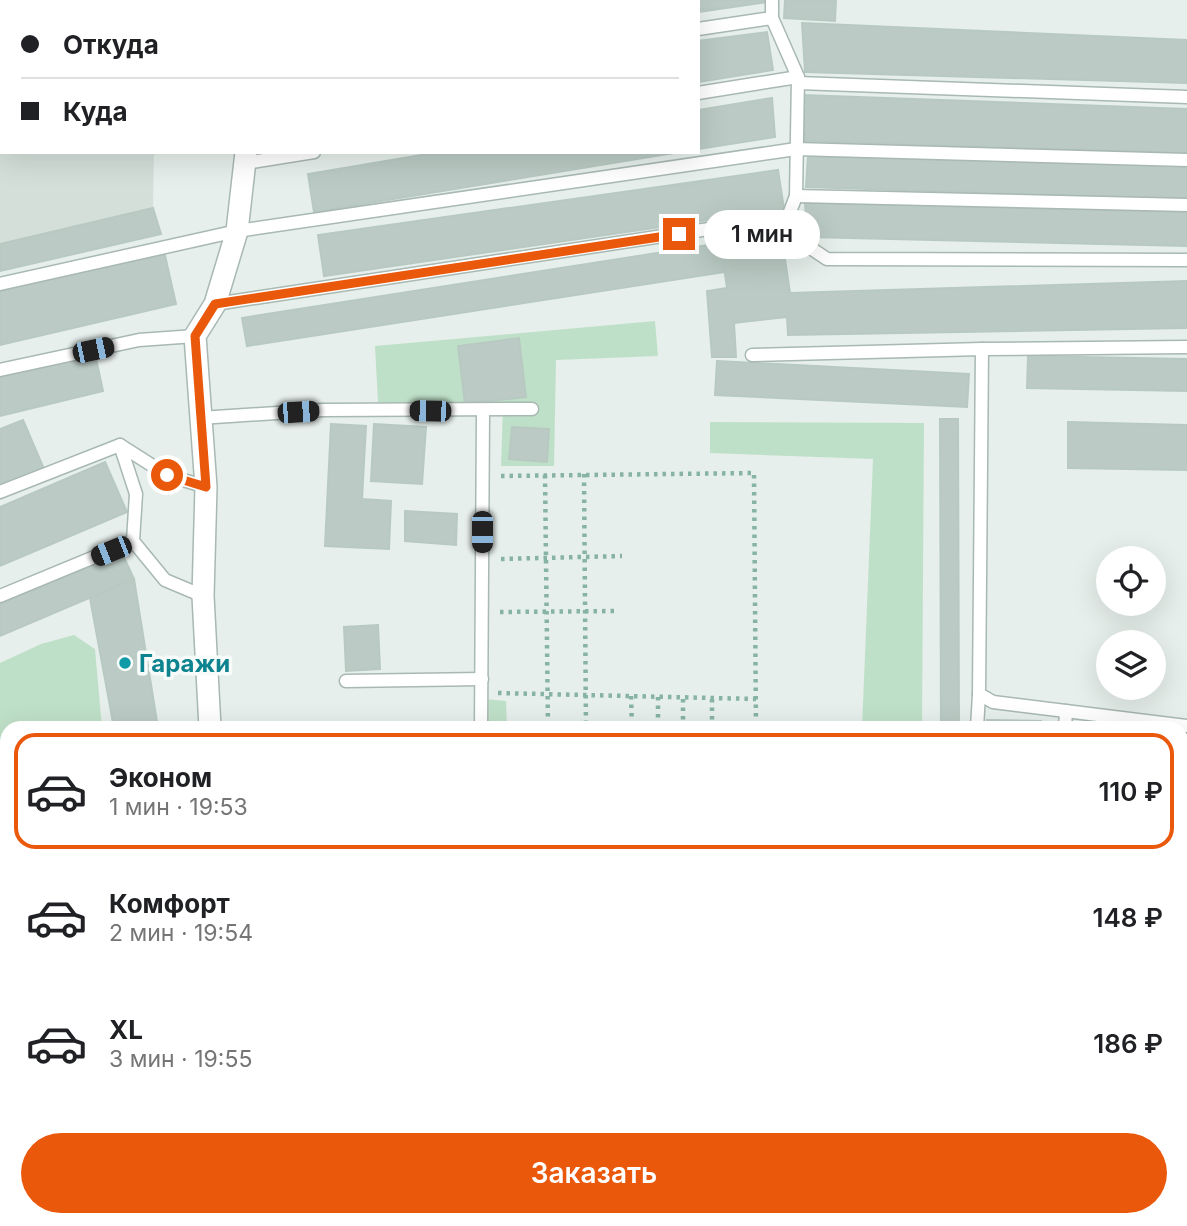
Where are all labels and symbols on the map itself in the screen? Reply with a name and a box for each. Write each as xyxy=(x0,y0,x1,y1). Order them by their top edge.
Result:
callout: 1 мин xyxy=(704,210,819,258)
route end xyxy=(663,218,695,250)
car xyxy=(71,335,116,365)
car xyxy=(277,400,320,424)
car xyxy=(409,400,452,422)
route start xyxy=(151,459,183,491)
car xyxy=(472,511,493,553)
car xyxy=(88,533,135,569)
place label: Гаражи xyxy=(139,649,230,678)
marker: Гаражи xyxy=(117,655,133,671)

